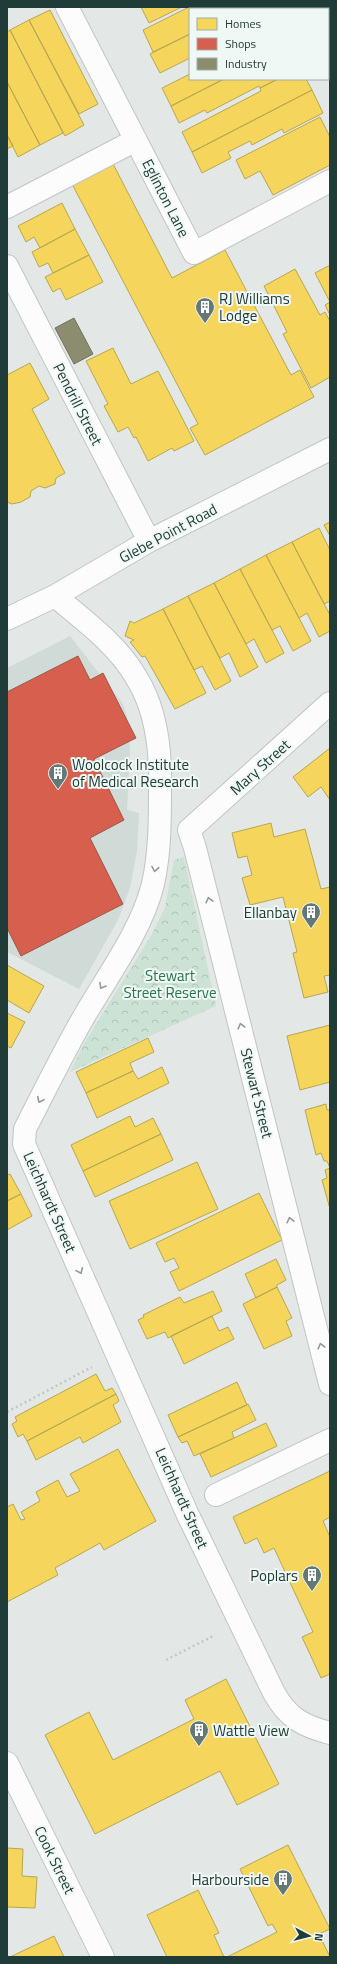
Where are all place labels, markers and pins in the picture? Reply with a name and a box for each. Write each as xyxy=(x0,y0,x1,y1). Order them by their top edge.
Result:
place label: RJ Williams Lodge xyxy=(219,287,290,327)
building icon: RJ Williams Lodge xyxy=(194,296,216,324)
place label: Woolcock Institute of Medical Research xyxy=(72,753,199,793)
building icon: Woolcock Institute of Medical Research xyxy=(47,762,69,790)
place label: Ellanbay xyxy=(244,901,297,924)
building icon: Ellanbay xyxy=(300,901,322,929)
place label: Poplars xyxy=(250,1564,298,1587)
building icon: Poplars xyxy=(301,1564,323,1592)
building icon: Wattle View xyxy=(188,1719,210,1747)
place label: Wattle View xyxy=(213,1719,289,1742)
place label: Harbourside xyxy=(191,1868,269,1891)
building icon: Harbourside xyxy=(272,1868,294,1896)

